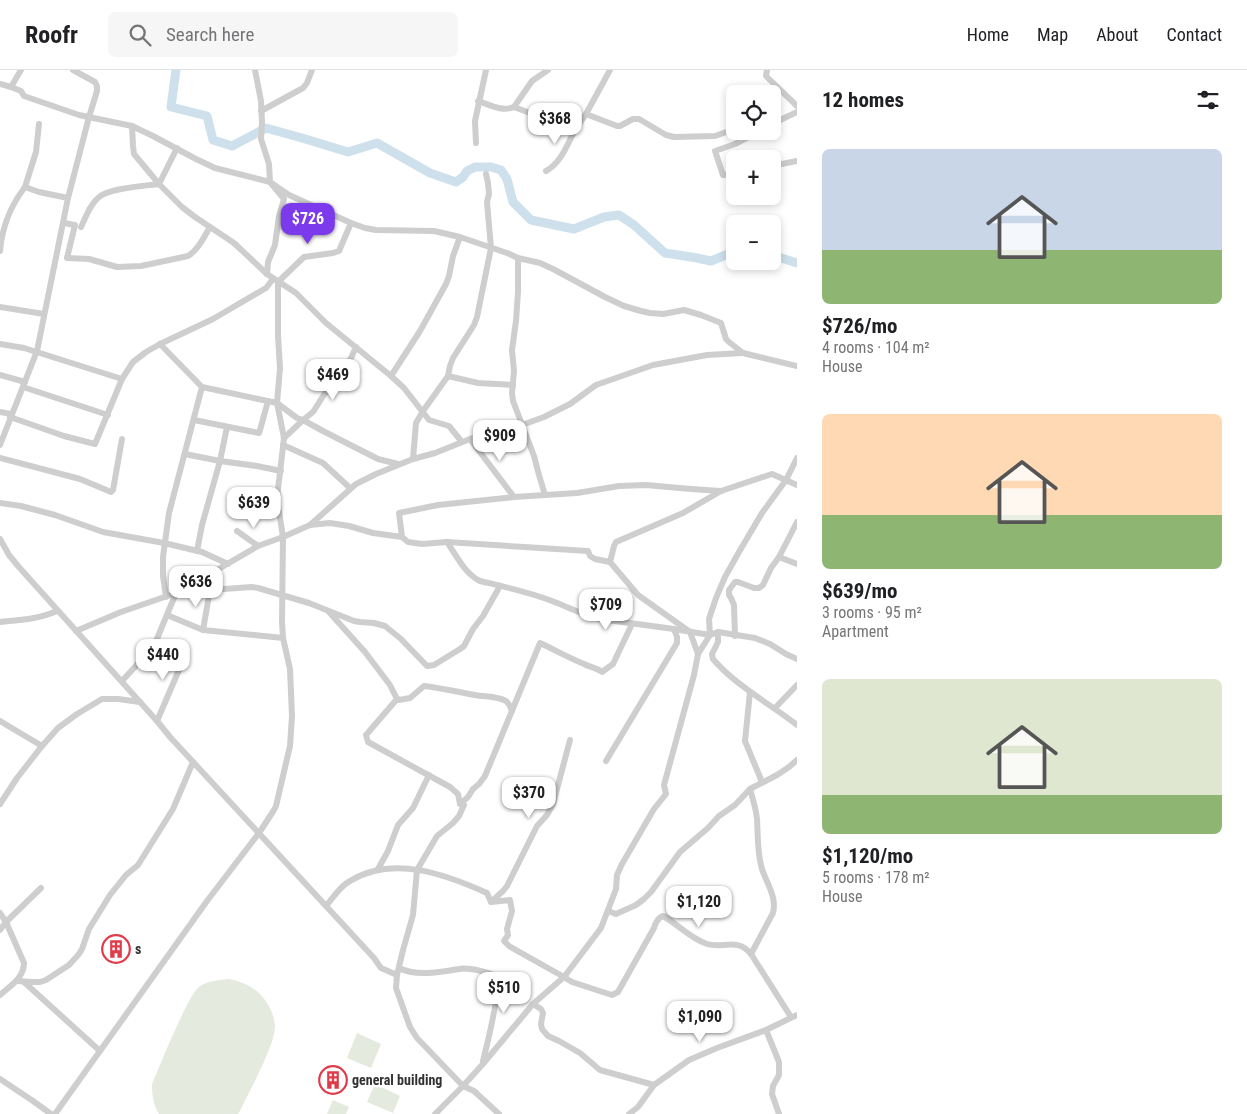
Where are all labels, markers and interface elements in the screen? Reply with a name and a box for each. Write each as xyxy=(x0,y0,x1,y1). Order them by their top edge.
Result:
search box xyxy=(108,12,458,57)
text: Roofr xyxy=(25,21,78,49)
icon: search xyxy=(126,21,154,49)
text: Search here xyxy=(166,23,254,46)
text: Home xyxy=(967,24,1009,45)
text: Map xyxy=(1037,24,1068,45)
text: About xyxy=(1096,24,1138,45)
text: Contact xyxy=(1166,24,1222,45)
map controls xyxy=(726,85,781,270)
button: locate xyxy=(726,85,781,140)
icon: filters xyxy=(1194,86,1222,114)
text: 12 homes xyxy=(822,88,904,112)
pin: $368 xyxy=(525,102,585,145)
text: $368 xyxy=(539,109,571,128)
button: + xyxy=(726,150,781,205)
icon: home xyxy=(977,182,1067,272)
pin: $726 xyxy=(278,202,338,245)
text: $726 xyxy=(292,209,324,228)
button: − xyxy=(726,215,781,270)
text: $726/mo xyxy=(822,314,897,338)
text: 4 rooms · 104 m² xyxy=(822,338,930,357)
text: House xyxy=(822,357,862,376)
pin: $469 xyxy=(303,358,363,401)
text: $469 xyxy=(317,365,349,384)
pin: $909 xyxy=(470,420,530,462)
text: $909 xyxy=(484,426,516,445)
icon: home xyxy=(977,447,1067,537)
pin: $639 xyxy=(224,486,284,529)
text: $639 xyxy=(238,493,270,512)
pin: $636 xyxy=(166,566,226,608)
text: $636 xyxy=(180,572,212,591)
text: $639/mo xyxy=(822,579,897,603)
pin: $709 xyxy=(576,588,636,631)
text: $709 xyxy=(590,595,622,614)
text: 3 rooms · 95 m² xyxy=(822,603,922,622)
text: Apartment xyxy=(822,622,889,641)
pin: $440 xyxy=(133,638,193,681)
text: $440 xyxy=(147,645,179,664)
icon: home xyxy=(977,712,1067,802)
pin: $370 xyxy=(499,776,559,819)
text: $370 xyxy=(513,783,545,802)
text: $1,120/mo xyxy=(822,844,913,868)
text: 5 rooms · 178 m² xyxy=(822,868,930,887)
pin: $1,120 xyxy=(658,886,740,928)
text: House xyxy=(822,887,862,906)
text: $1,120 xyxy=(677,892,721,911)
building icon: s xyxy=(101,934,131,964)
place label: s xyxy=(135,941,141,957)
pin: $510 xyxy=(474,972,534,1014)
text: $510 xyxy=(488,978,520,997)
pin: $1,090 xyxy=(659,1000,741,1043)
text: $1,090 xyxy=(678,1007,722,1026)
building icon: general building xyxy=(318,1065,348,1095)
place label: general building xyxy=(352,1072,442,1088)

